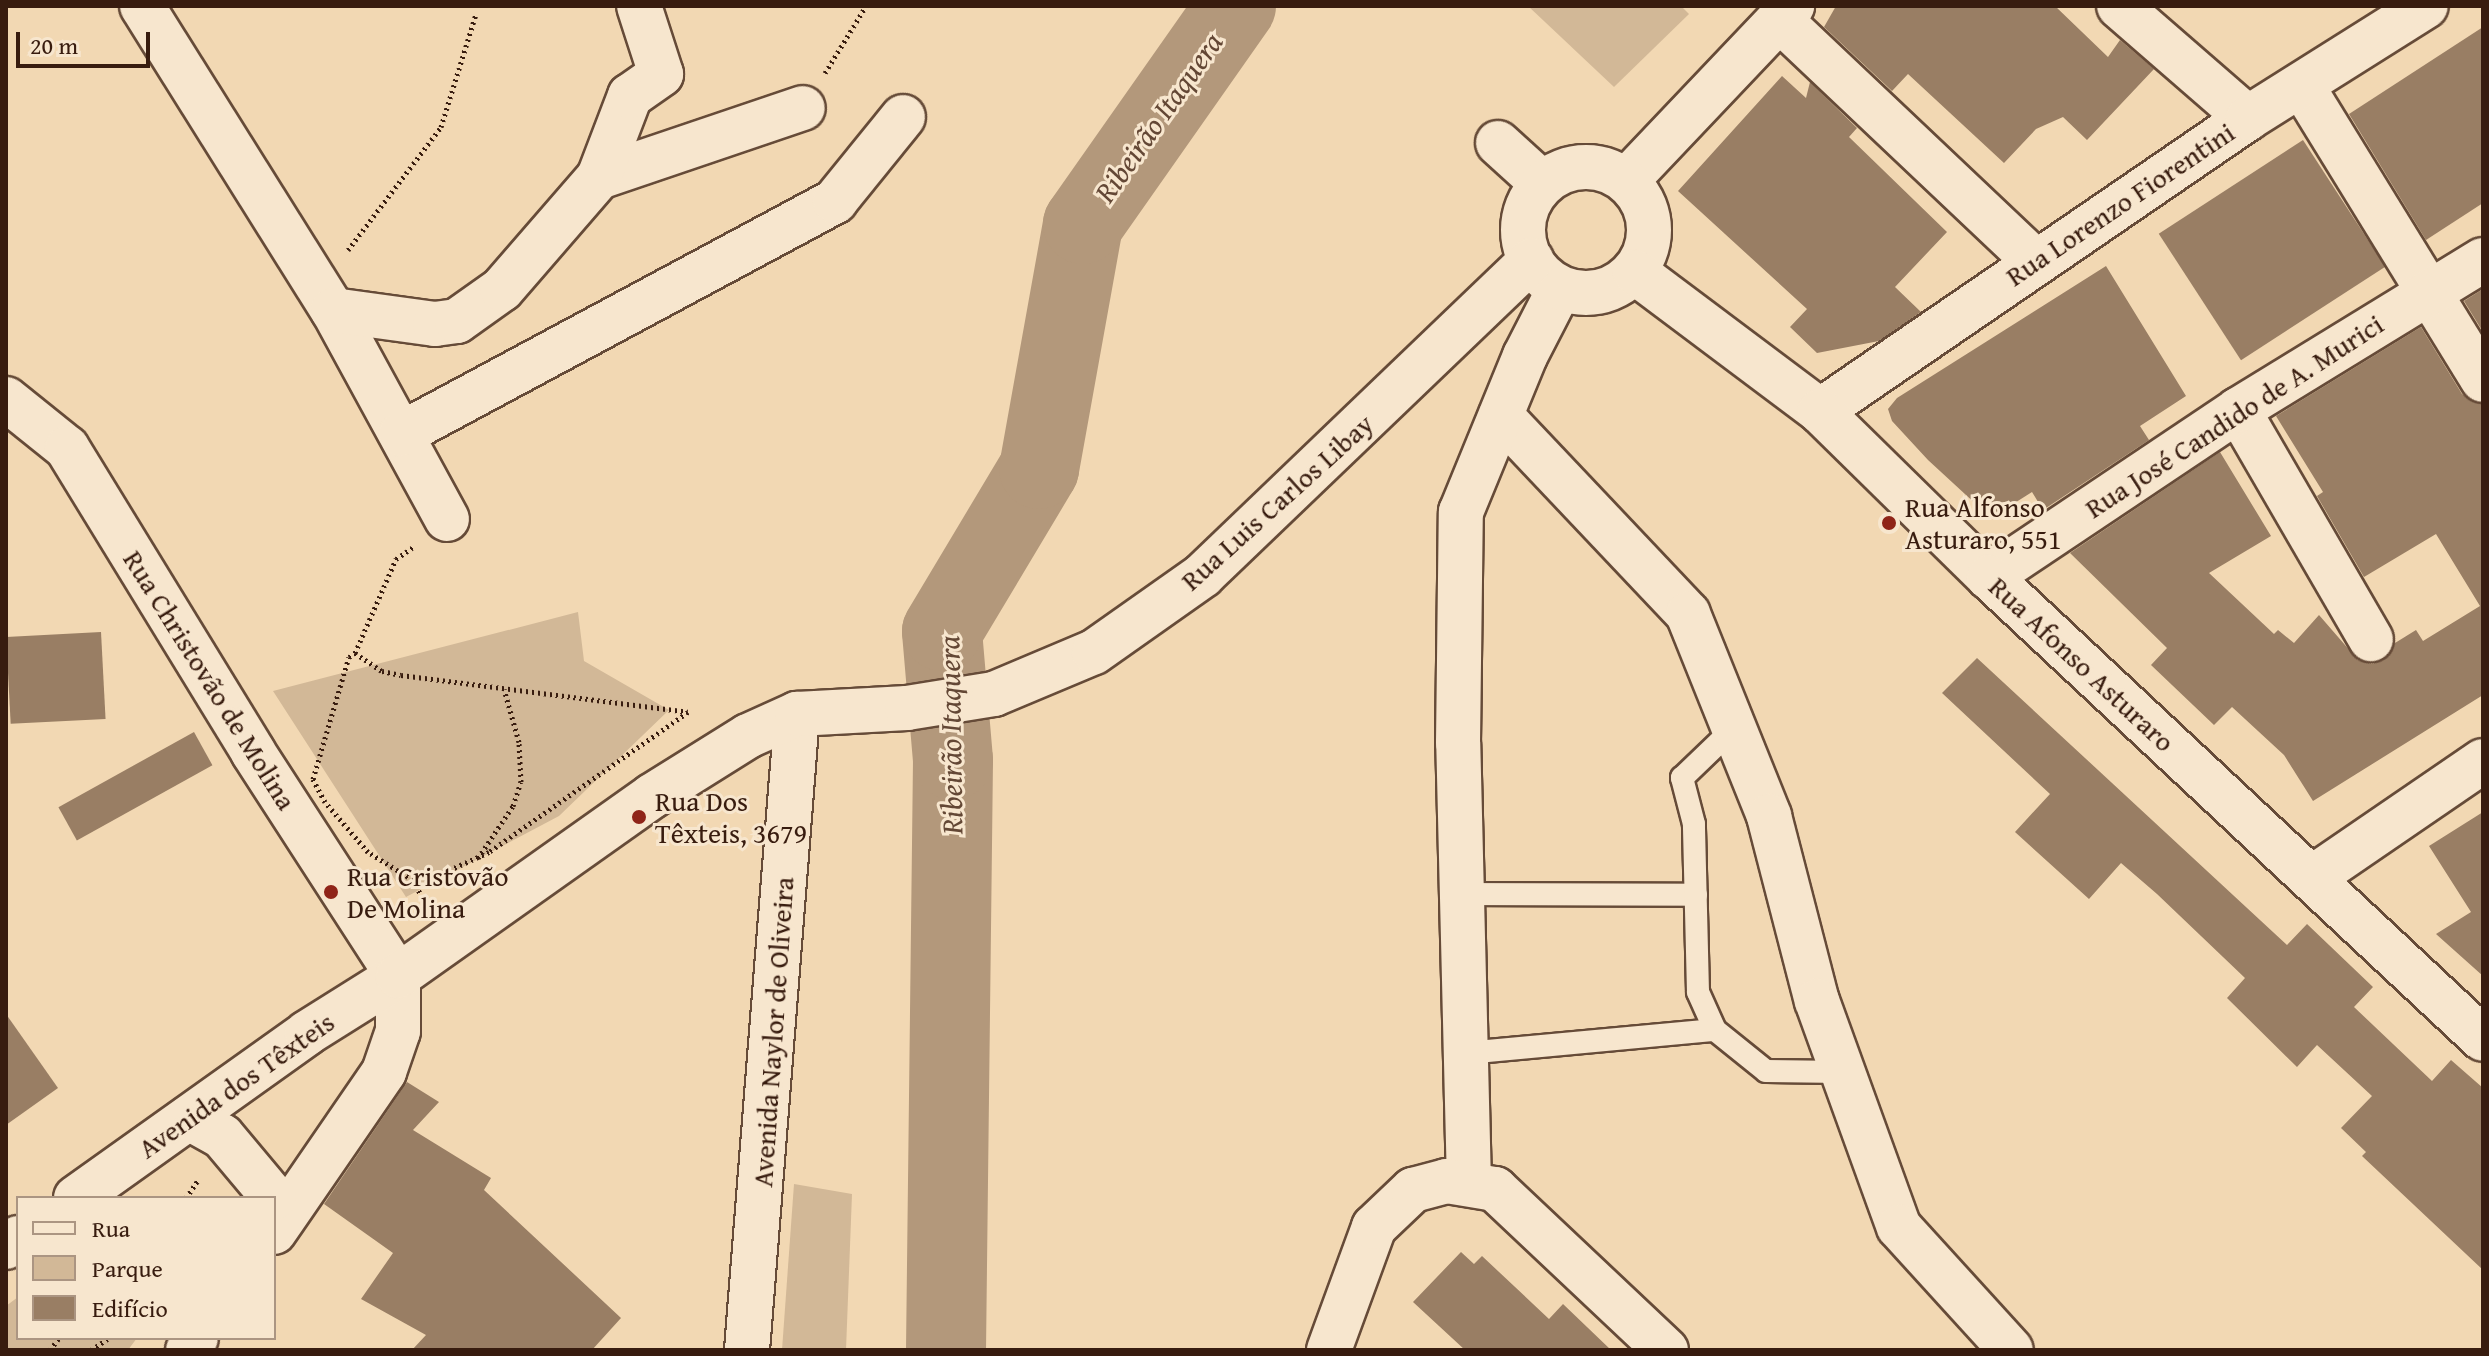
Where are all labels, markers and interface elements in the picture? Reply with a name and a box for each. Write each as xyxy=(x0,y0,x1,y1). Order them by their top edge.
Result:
scale bar xyxy=(20,16,154,66)
water label: Ribeirão Itaquera xyxy=(1086,25,1230,209)
text: 20 m xyxy=(30,28,78,63)
street label: Rua Lorenzo Fiorentini xyxy=(1999,115,2241,293)
street label: Rua José Candido de A. Murici xyxy=(2079,307,2389,525)
street label: Rua Luis Carlos Libay xyxy=(1174,407,1380,597)
place label: Rua Alfonso Asturaro, 551 xyxy=(1905,490,2061,556)
marker: Rua Alfonso Asturaro, 551 xyxy=(1880,514,1898,532)
street label: Rua Christovão de Molina xyxy=(116,544,304,816)
street label: Rua Afonso Asturaro xyxy=(1982,569,2182,759)
water label: Ribeirão Itaquera xyxy=(930,635,970,835)
place label: Rua Dos Têxteis, 3679 xyxy=(655,784,807,850)
marker: Rua Dos Têxteis, 3679 xyxy=(630,808,648,826)
place label: Rua Cristovão De Molina xyxy=(347,859,508,925)
street label: Avenida Naylor de Oliveira xyxy=(745,876,801,1188)
marker: Rua Cristovão De Molina xyxy=(322,883,340,901)
street label: Avenida dos Têxteis xyxy=(132,1005,340,1165)
legend xyxy=(16,1196,276,1340)
text: Rua xyxy=(92,1211,130,1246)
text: Parque xyxy=(92,1251,163,1286)
text: Edifício xyxy=(92,1291,168,1326)

